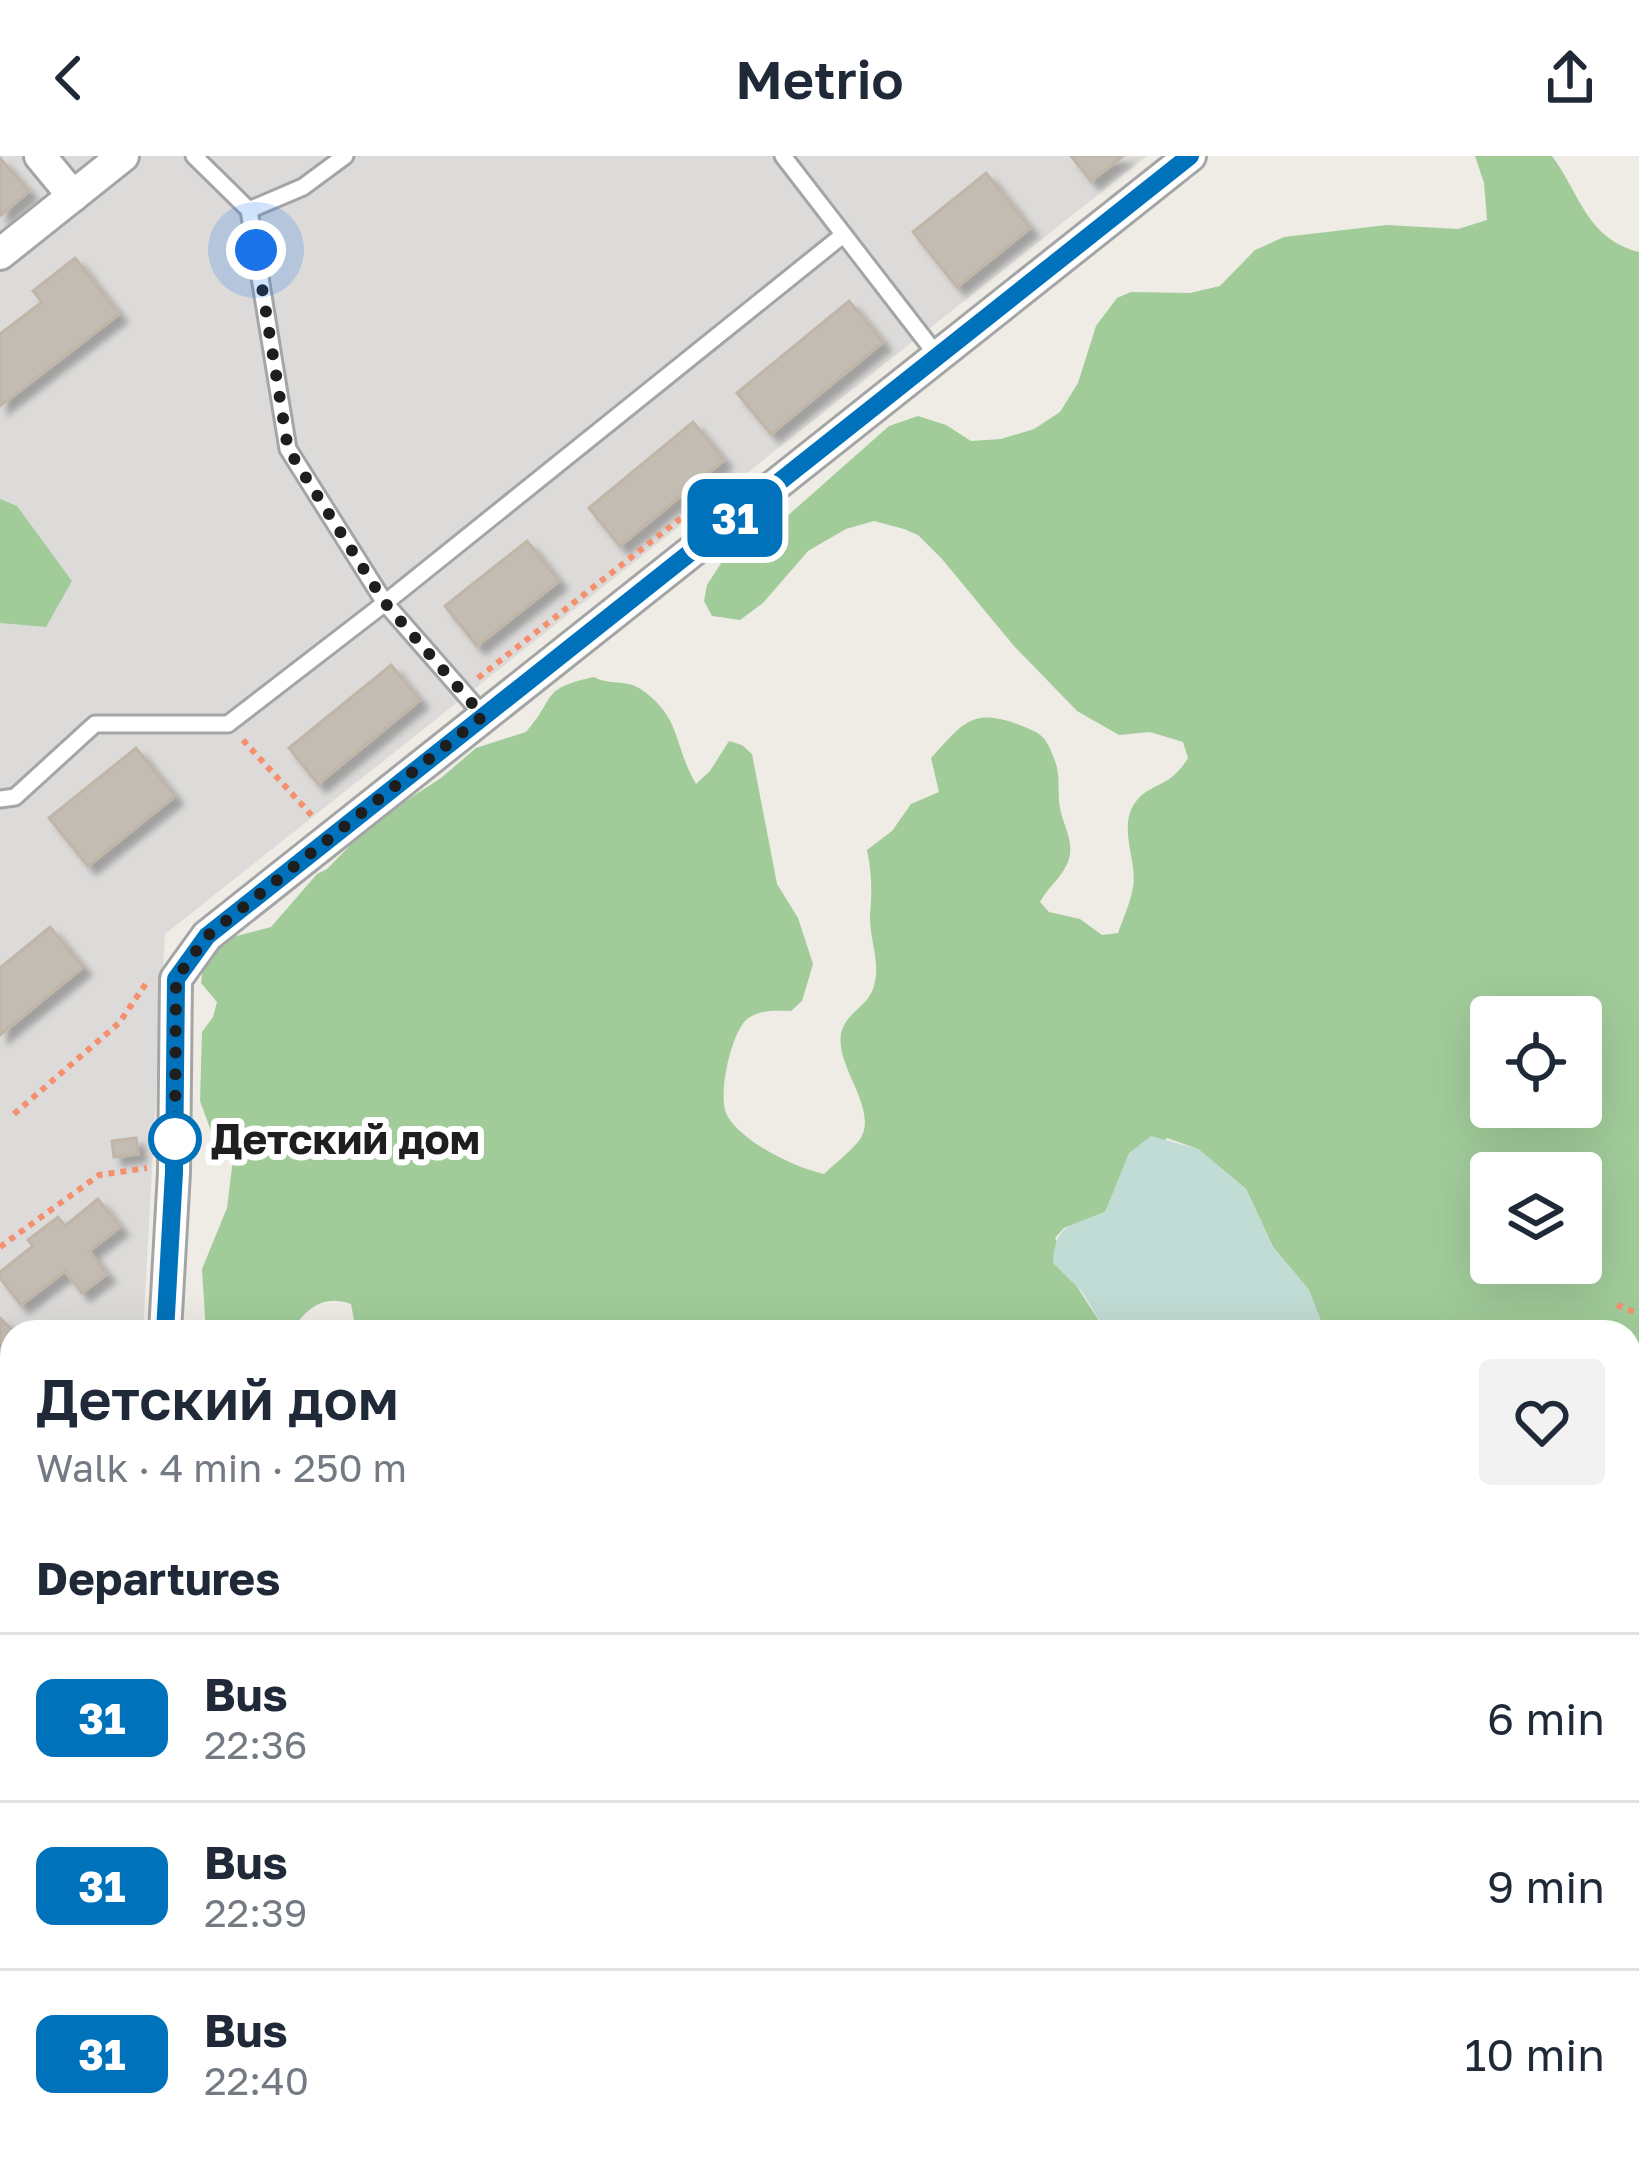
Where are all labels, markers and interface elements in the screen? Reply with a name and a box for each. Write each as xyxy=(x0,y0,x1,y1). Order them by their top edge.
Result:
icon: back xyxy=(36,45,102,111)
icon: share xyxy=(1537,45,1603,111)
text: Metrio xyxy=(735,46,904,111)
your location xyxy=(226,220,286,280)
line badge: 31 xyxy=(681,479,789,557)
text: 31 xyxy=(711,493,759,543)
map controls xyxy=(1470,996,1602,1284)
button: locate xyxy=(1470,996,1602,1128)
place label: Детский дом xyxy=(211,1113,480,1163)
marker: Детский дом xyxy=(150,1114,200,1164)
button: layers xyxy=(1470,1152,1602,1284)
button: heart xyxy=(1479,1359,1605,1485)
text: Детский дом xyxy=(36,1364,399,1433)
text: Walk · 4 min · 250 m xyxy=(36,1444,407,1491)
text: Departures xyxy=(36,1551,280,1605)
text: Bus xyxy=(204,1667,288,1721)
text: 6 min xyxy=(1487,1691,1605,1745)
text: 31 xyxy=(78,1693,126,1743)
text: 22:36 xyxy=(204,1721,307,1768)
text: Bus xyxy=(204,1835,288,1889)
text: 9 min xyxy=(1487,1859,1605,1913)
text: 31 xyxy=(78,1861,126,1911)
text: 22:39 xyxy=(204,1889,307,1936)
text: Bus xyxy=(204,2003,288,2057)
text: 10 min xyxy=(1464,2027,1605,2081)
text: 31 xyxy=(78,2029,126,2079)
text: 22:40 xyxy=(204,2057,309,2104)

